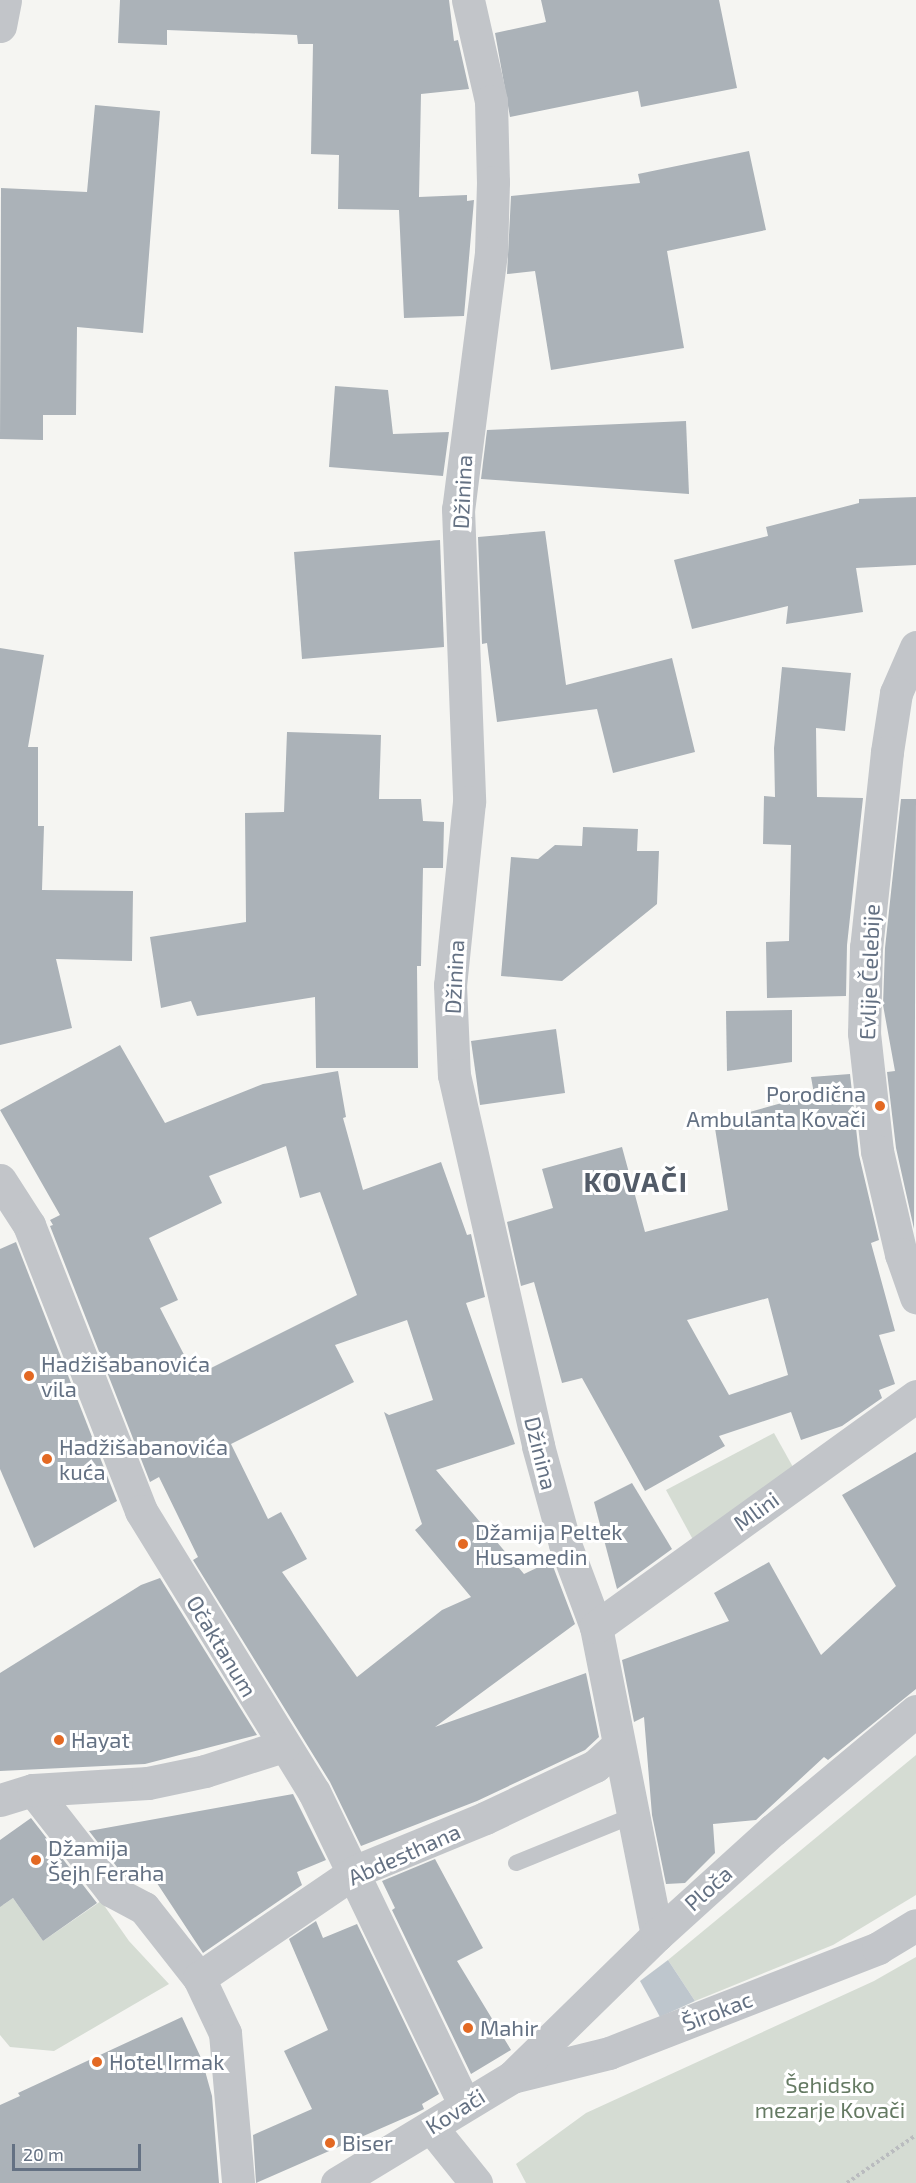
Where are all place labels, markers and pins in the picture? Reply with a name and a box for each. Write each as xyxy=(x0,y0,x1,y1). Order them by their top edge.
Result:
place label: Porodična Ambulanta Kovači xyxy=(686,1080,866,1132)
marker: Porodična Ambulanta Kovači xyxy=(871,1097,889,1115)
place label: Hadžišabanovića vila xyxy=(41,1350,210,1402)
marker: Hadžišabanovića vila xyxy=(22,1369,36,1383)
place label: Hadžišabanovića kuća xyxy=(59,1433,228,1484)
marker: Hadžišabanovića kuća xyxy=(40,1452,54,1466)
place label: Džamija Peltek Husamedin xyxy=(475,1518,623,1570)
marker: Džamija Peltek Husamedin xyxy=(456,1537,470,1551)
place label: Hayat xyxy=(71,1727,130,1753)
marker: Hayat xyxy=(52,1733,66,1747)
place label: Džamija Šejh Feraha xyxy=(48,1834,164,1886)
marker: Džamija Šejh Feraha xyxy=(29,1853,43,1867)
place label: Mahir xyxy=(480,2015,538,2041)
marker: Mahir xyxy=(461,2021,475,2035)
place label: Hotel Irmak xyxy=(109,2049,225,2075)
marker: Hotel Irmak xyxy=(90,2055,104,2069)
place label: Biser xyxy=(342,2130,393,2156)
marker: Biser xyxy=(323,2136,337,2150)

